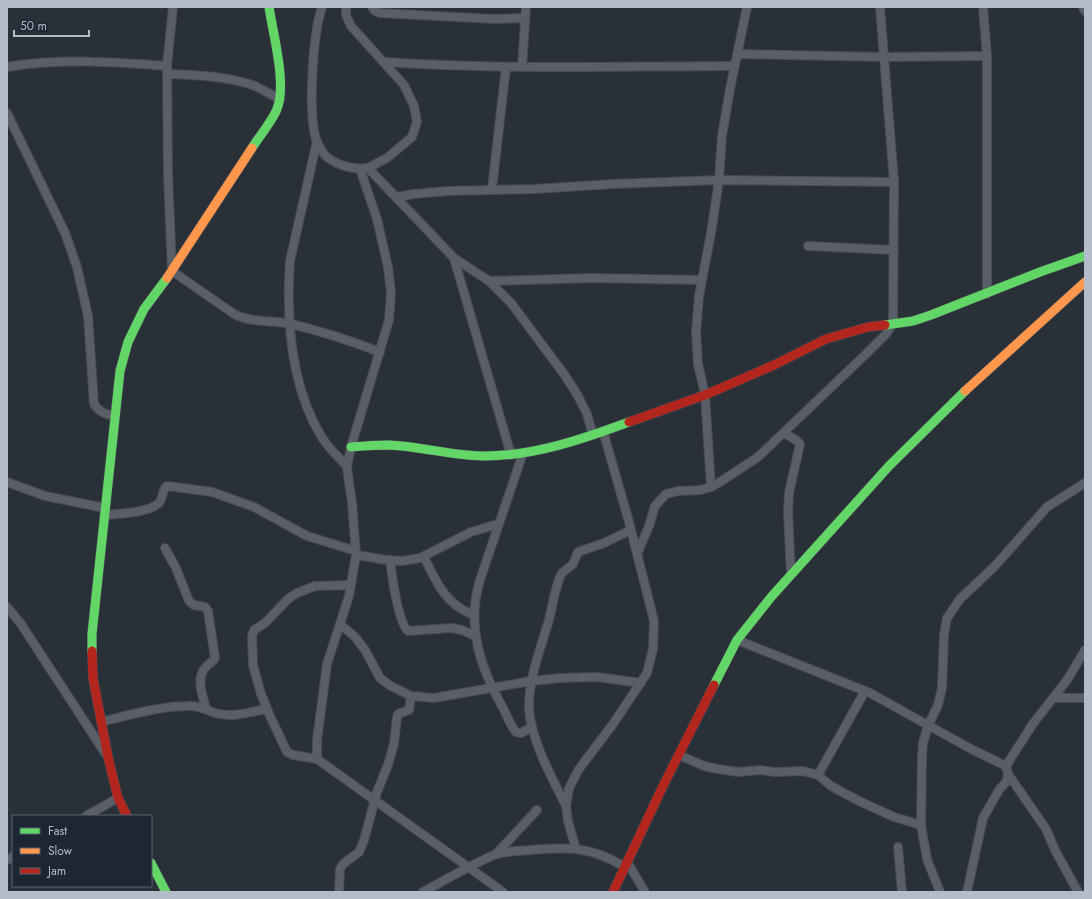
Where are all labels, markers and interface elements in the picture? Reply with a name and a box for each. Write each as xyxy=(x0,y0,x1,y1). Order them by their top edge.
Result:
scale bar xyxy=(14,12,89,38)
text: 50 m xyxy=(20,17,47,35)
legend xyxy=(12,815,152,887)
text: Fast xyxy=(48,822,67,840)
text: Slow xyxy=(48,842,73,860)
text: Jam xyxy=(46,862,66,880)

